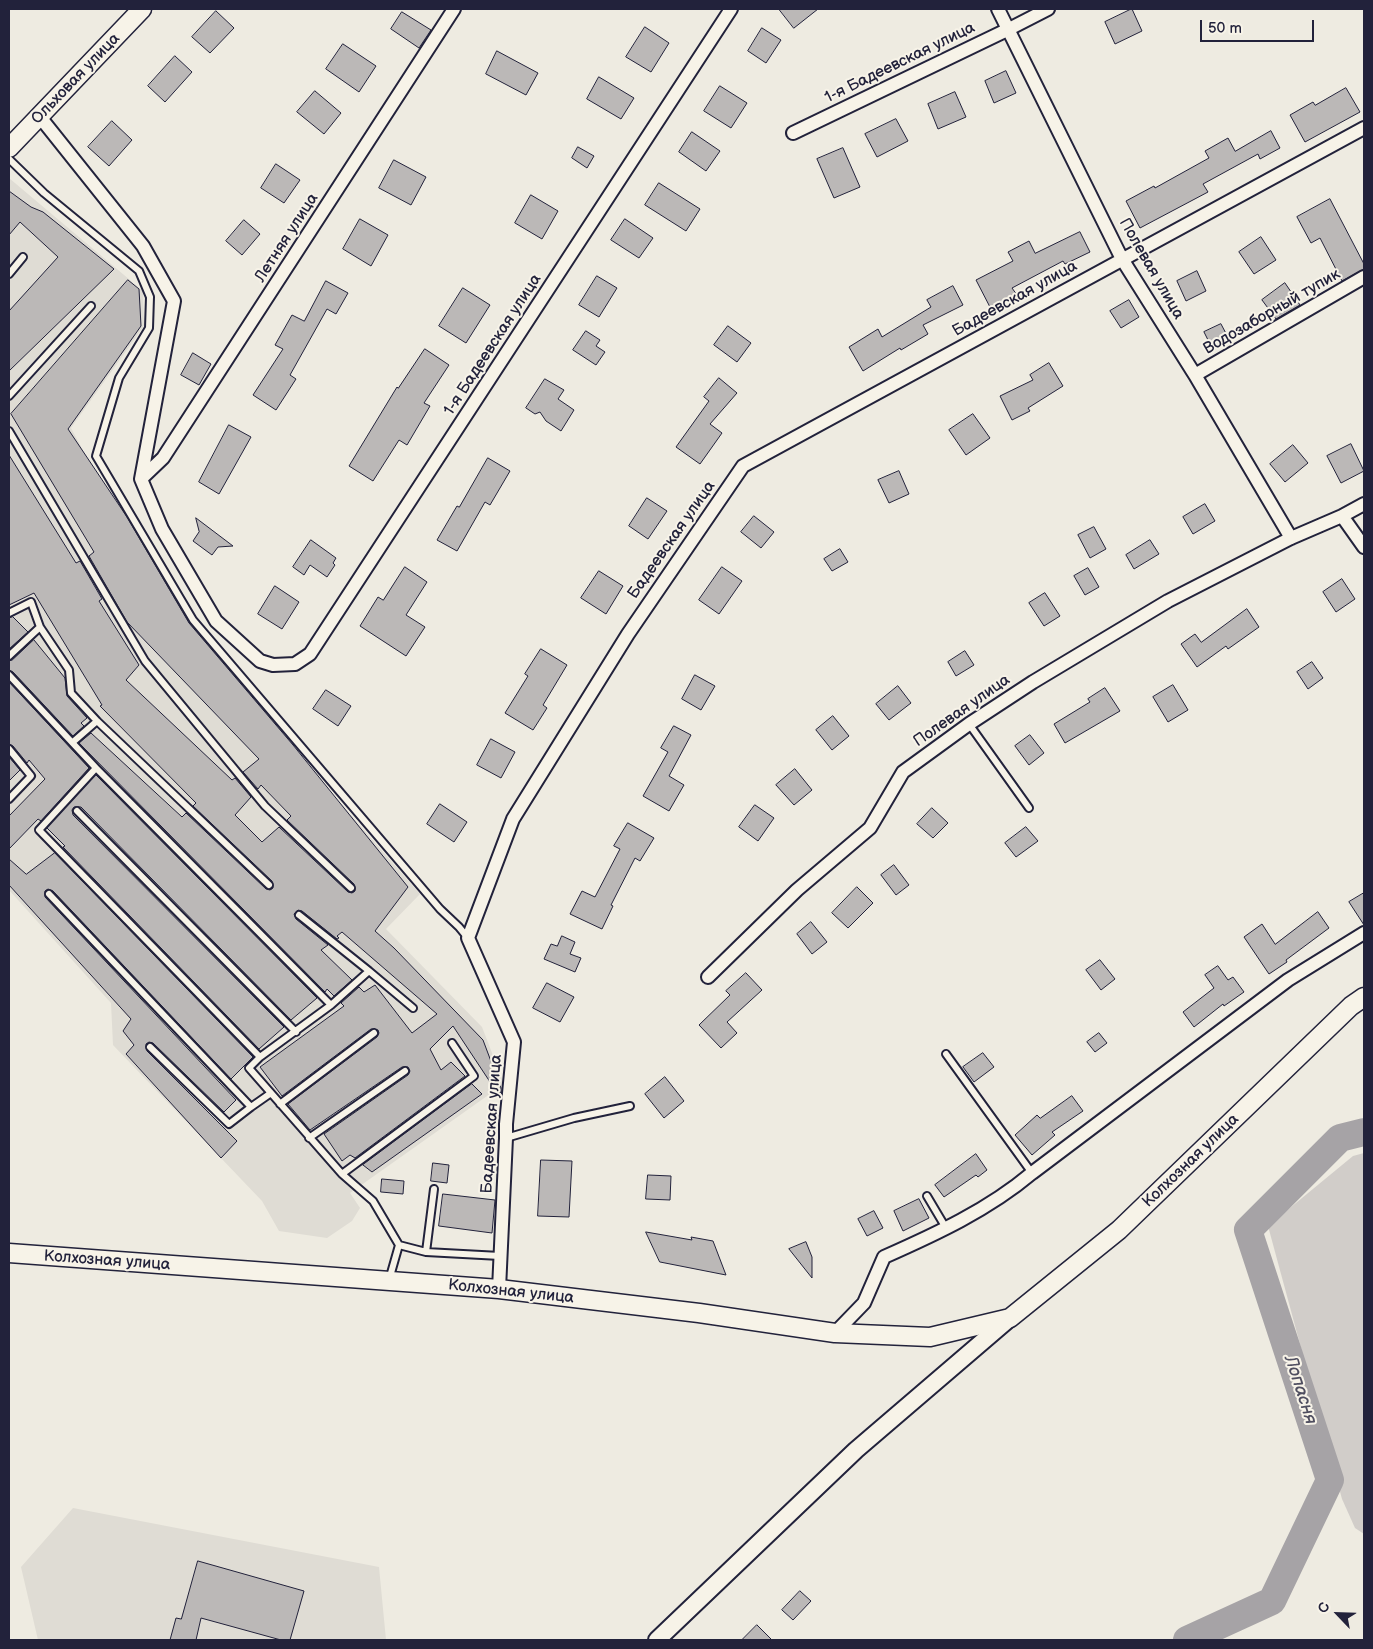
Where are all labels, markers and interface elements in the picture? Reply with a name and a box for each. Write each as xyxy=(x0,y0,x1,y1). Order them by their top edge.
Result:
scale bar xyxy=(1203,10,1317,42)
street label: 1-я Бадеевская улица xyxy=(822,18,978,108)
text: 50 m xyxy=(1208,19,1242,38)
street label: Ольховая улица xyxy=(28,29,124,129)
street label: Летняя улица xyxy=(251,190,323,286)
street label: Полевая улица xyxy=(1114,215,1188,323)
street label: Бадеевская улица xyxy=(949,257,1081,341)
street label: Водозаборный тупик xyxy=(1200,265,1344,359)
street label: 1-я Бадеевская улица xyxy=(440,271,546,419)
street label: Бадеевская улица xyxy=(624,477,720,603)
street label: Полевая улица xyxy=(910,671,1014,751)
street label: Бадеевская улица xyxy=(478,1054,506,1194)
street label: Колхозная улица xyxy=(1139,1110,1243,1212)
street label: Колхозная улица xyxy=(43,1247,171,1275)
street label: Колхозная улица xyxy=(447,1276,575,1308)
water label: Лопасня xyxy=(1279,1353,1321,1427)
north arrow xyxy=(1313,1589,1363,1639)
text: С xyxy=(1314,1600,1334,1616)

